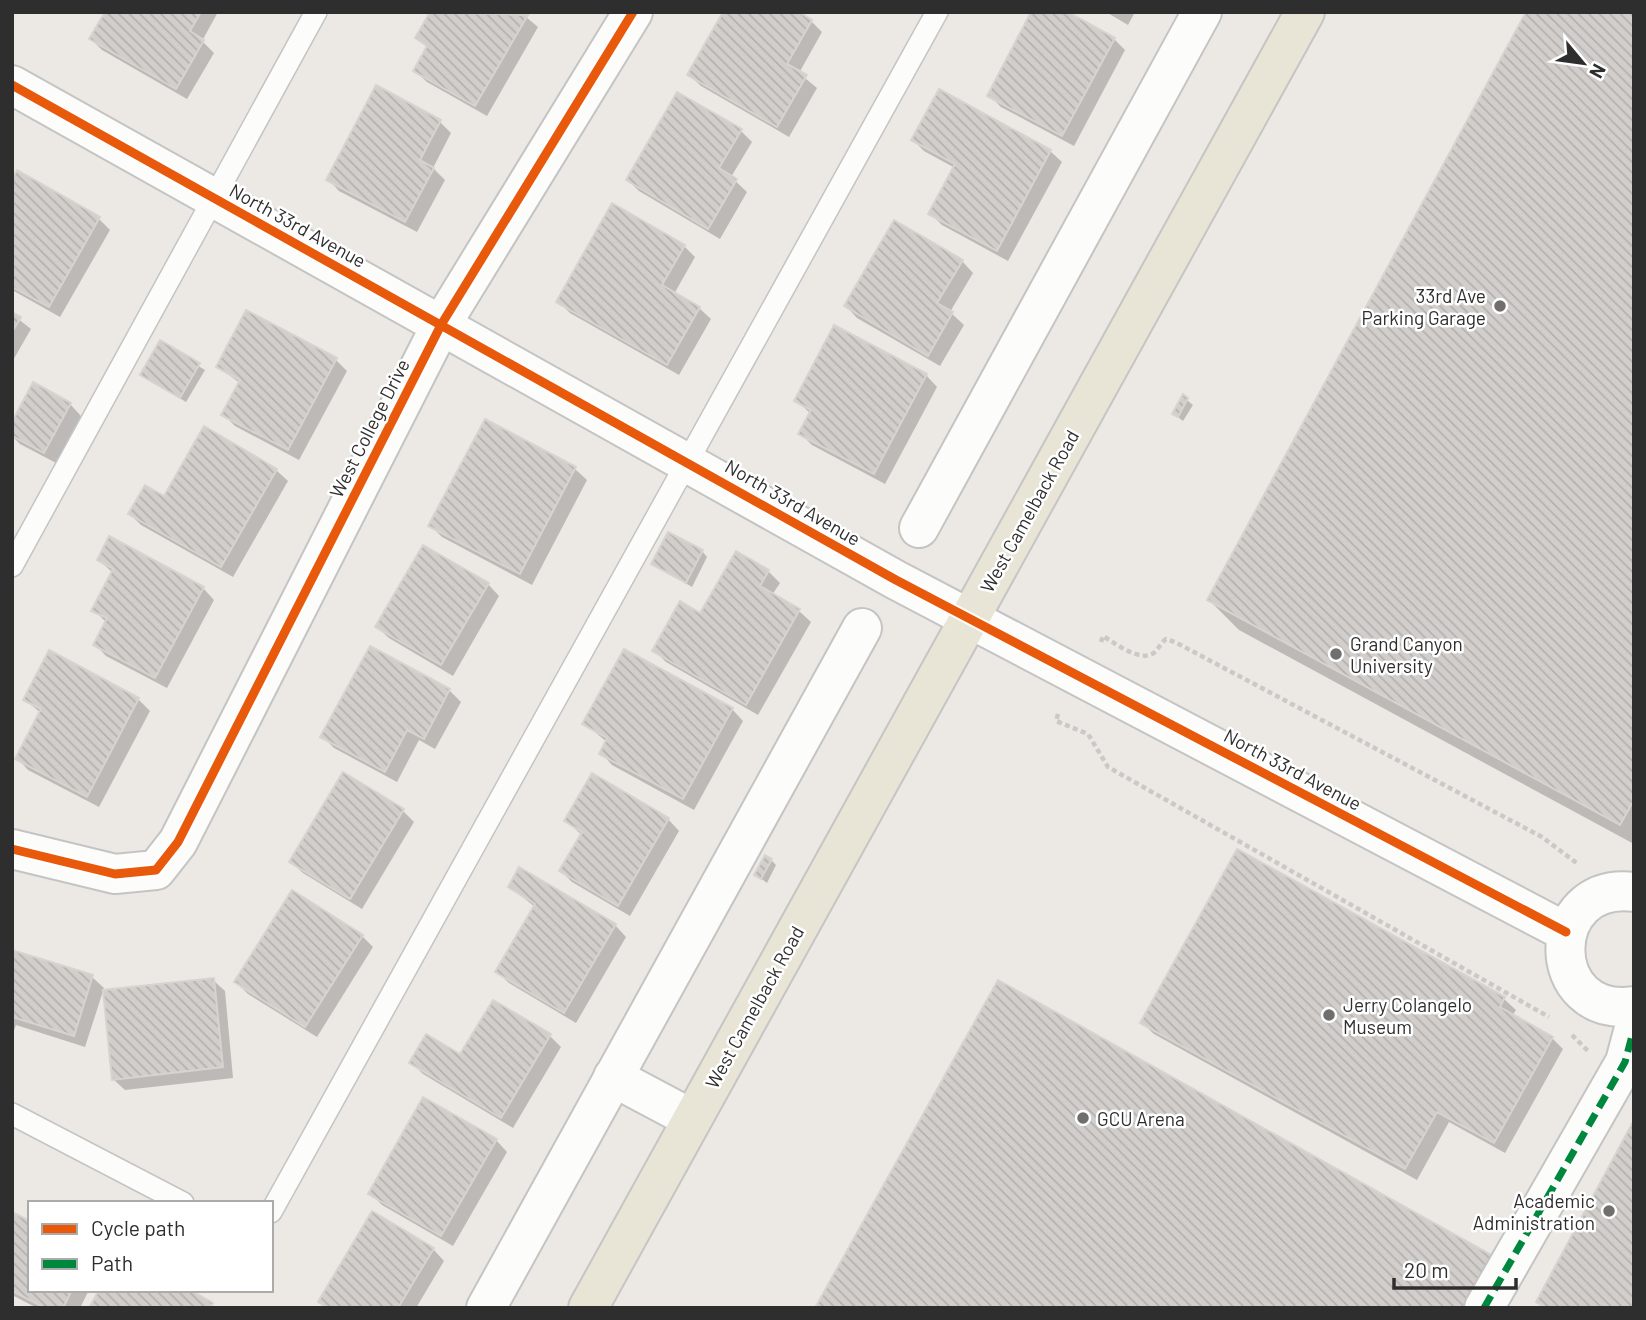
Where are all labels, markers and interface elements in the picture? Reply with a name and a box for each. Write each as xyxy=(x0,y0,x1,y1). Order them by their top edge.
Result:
north arrow xyxy=(1548,28,1618,98)
text: N xyxy=(1585,60,1611,83)
street label: North 33rd Avenue xyxy=(226,178,370,272)
place label: 33rd Ave Parking Garage xyxy=(1362,284,1486,329)
marker: 33rd Ave Parking Garage xyxy=(1492,298,1508,314)
street label: West College Drive xyxy=(324,355,414,501)
street label: West Camelback Road xyxy=(975,426,1083,596)
street label: North 33rd Avenue xyxy=(721,454,865,550)
place label: Grand Canyon University xyxy=(1350,632,1463,677)
marker: Grand Canyon University xyxy=(1328,646,1344,662)
street label: North 33rd Avenue xyxy=(1220,723,1366,815)
street label: West Camelback Road xyxy=(700,922,808,1092)
place label: Jerry Colangelo Museum xyxy=(1343,993,1472,1038)
marker: Jerry Colangelo Museum xyxy=(1321,1007,1337,1023)
place label: GCU Arena xyxy=(1097,1107,1185,1130)
marker: GCU Arena xyxy=(1075,1110,1091,1126)
place label: Academic Administration xyxy=(1473,1189,1595,1234)
legend xyxy=(28,1201,273,1292)
marker: Academic Administration xyxy=(1601,1203,1617,1219)
text: Cycle path xyxy=(91,1215,185,1240)
scale bar xyxy=(1394,1246,1516,1290)
text: Path xyxy=(91,1250,133,1275)
text: 20 m xyxy=(1404,1257,1449,1282)

